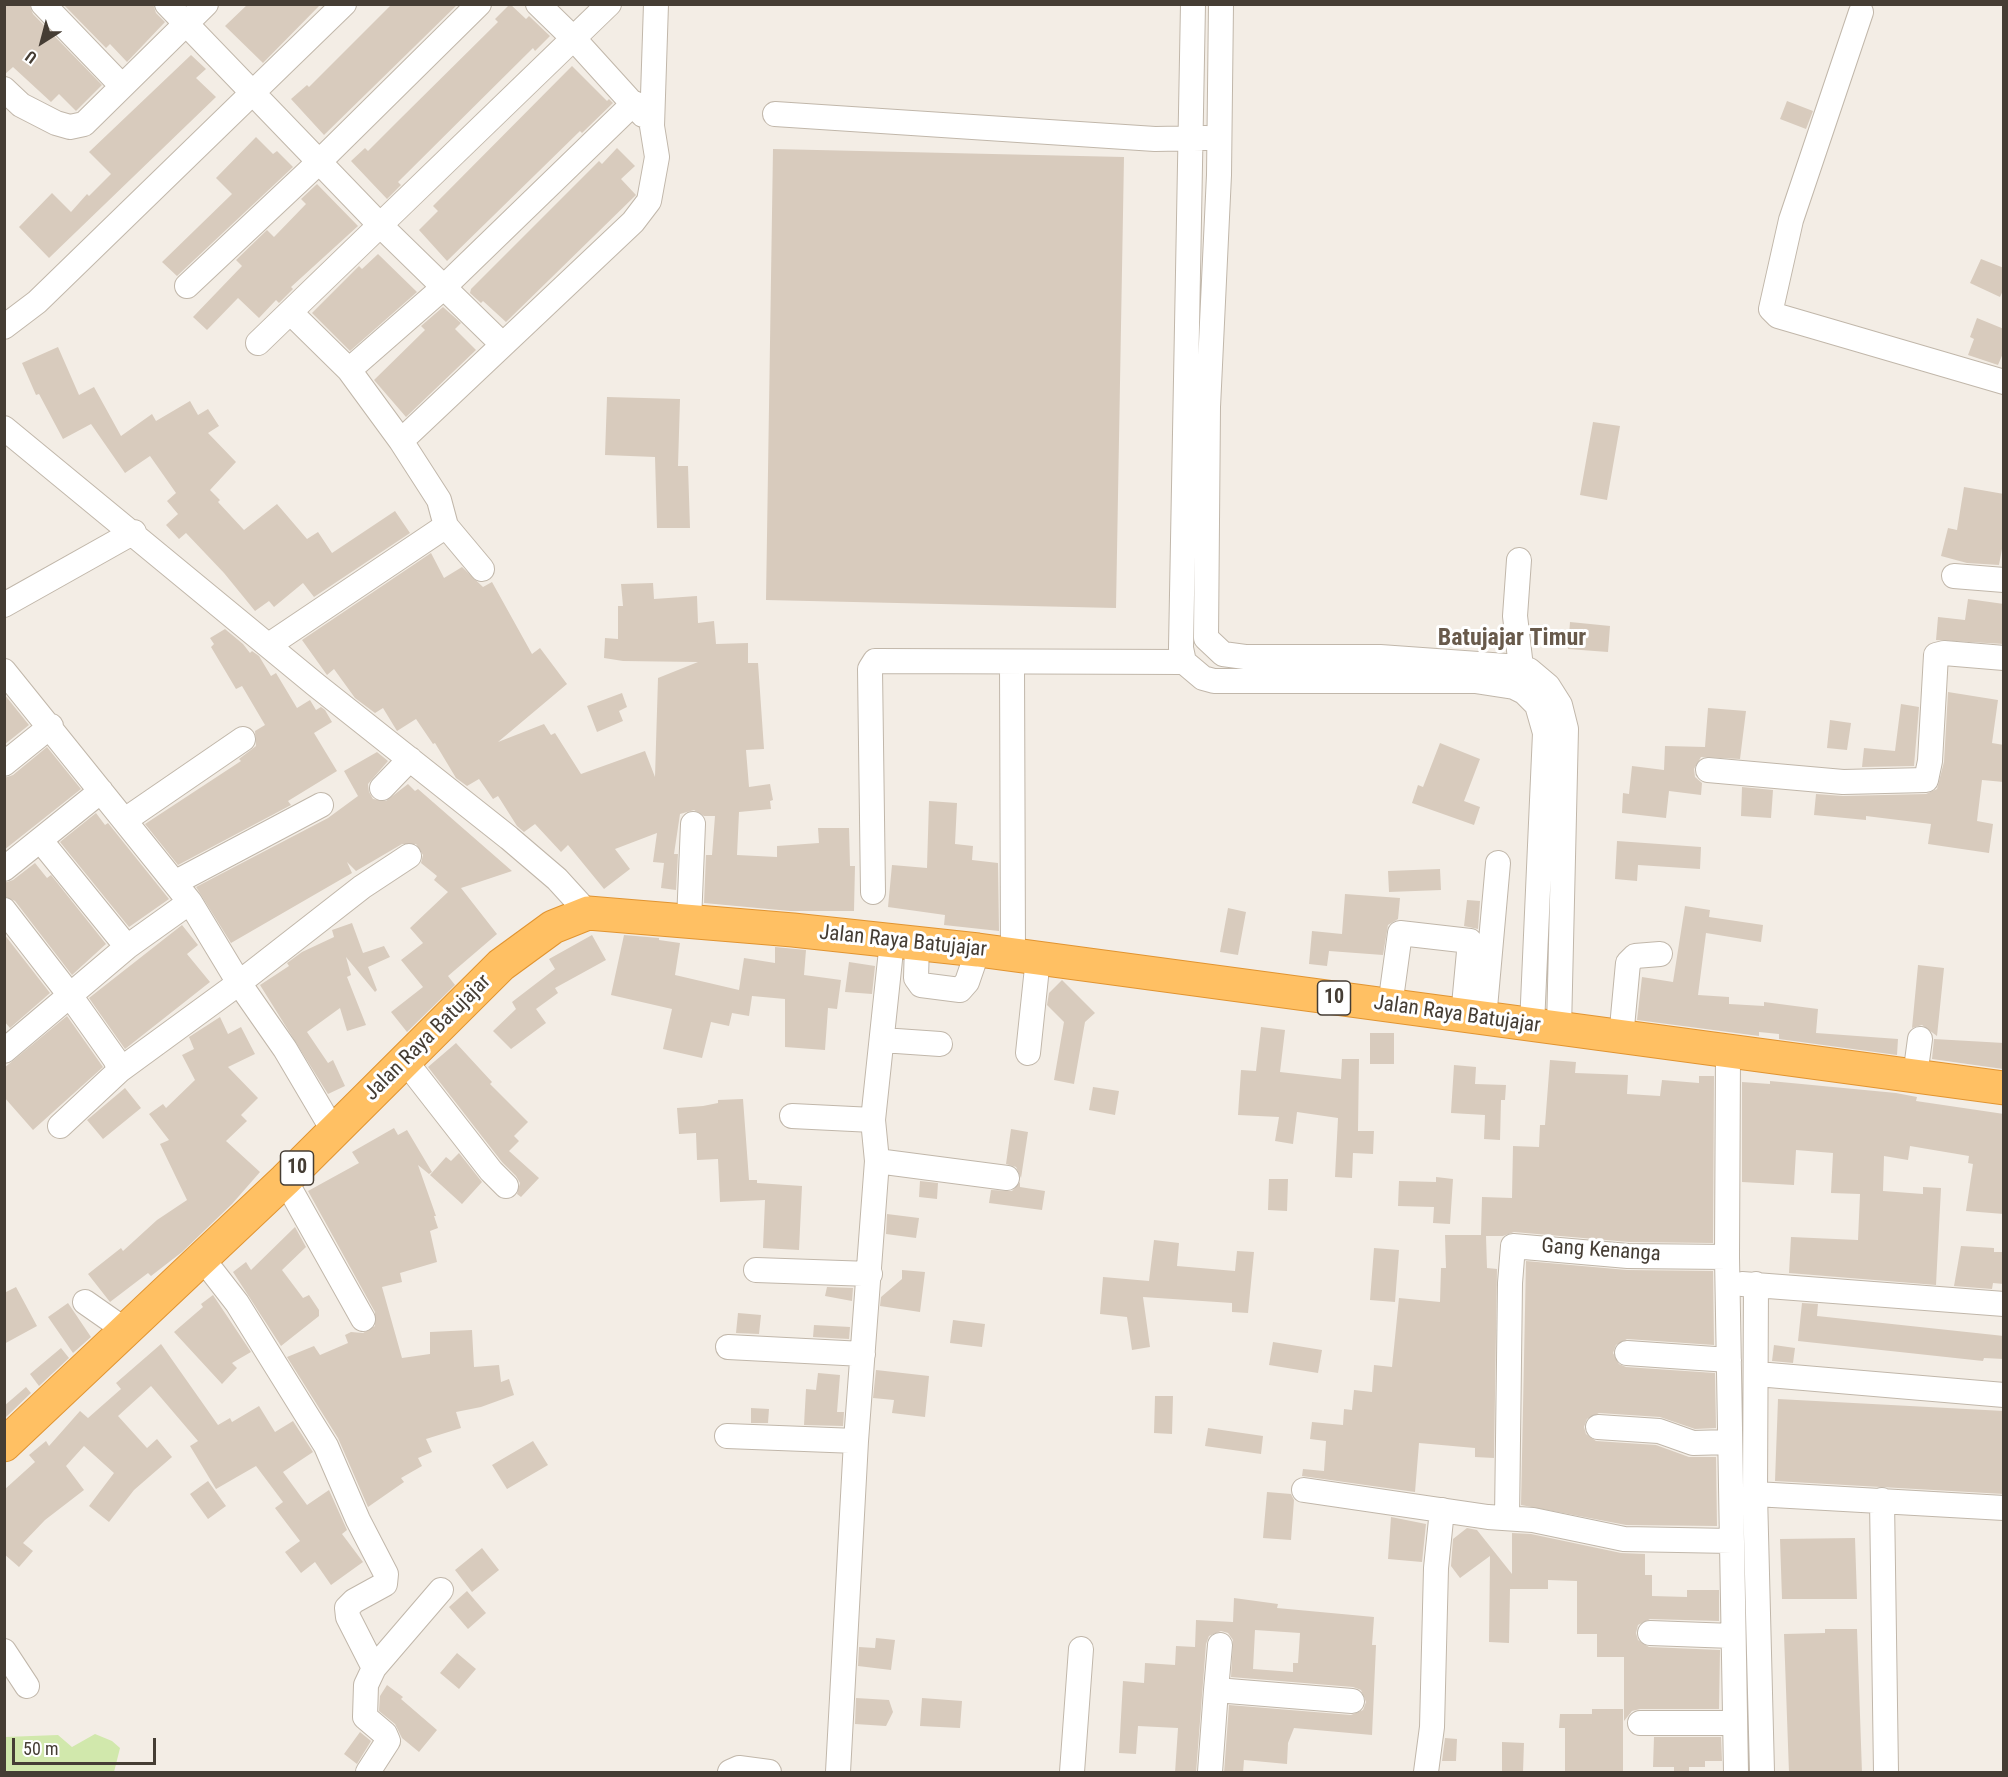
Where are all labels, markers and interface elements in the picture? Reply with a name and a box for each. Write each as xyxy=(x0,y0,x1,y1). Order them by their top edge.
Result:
north arrow xyxy=(12,12,72,72)
text: U xyxy=(22,47,40,67)
district label: Batujajar Timur xyxy=(1438,625,1586,653)
street label: Jalan Raya Batujajar xyxy=(818,921,988,963)
street label: Jalan Raya Batujajar xyxy=(360,970,496,1106)
road number: 10 xyxy=(1318,981,1350,1015)
street label: Jalan Raya Batujajar xyxy=(1372,991,1542,1039)
road number: 10 xyxy=(280,1151,314,1185)
street label: Gang Kenanga xyxy=(1540,1234,1662,1268)
scale bar xyxy=(15,1726,159,1764)
text: 50 m xyxy=(23,1738,58,1759)

